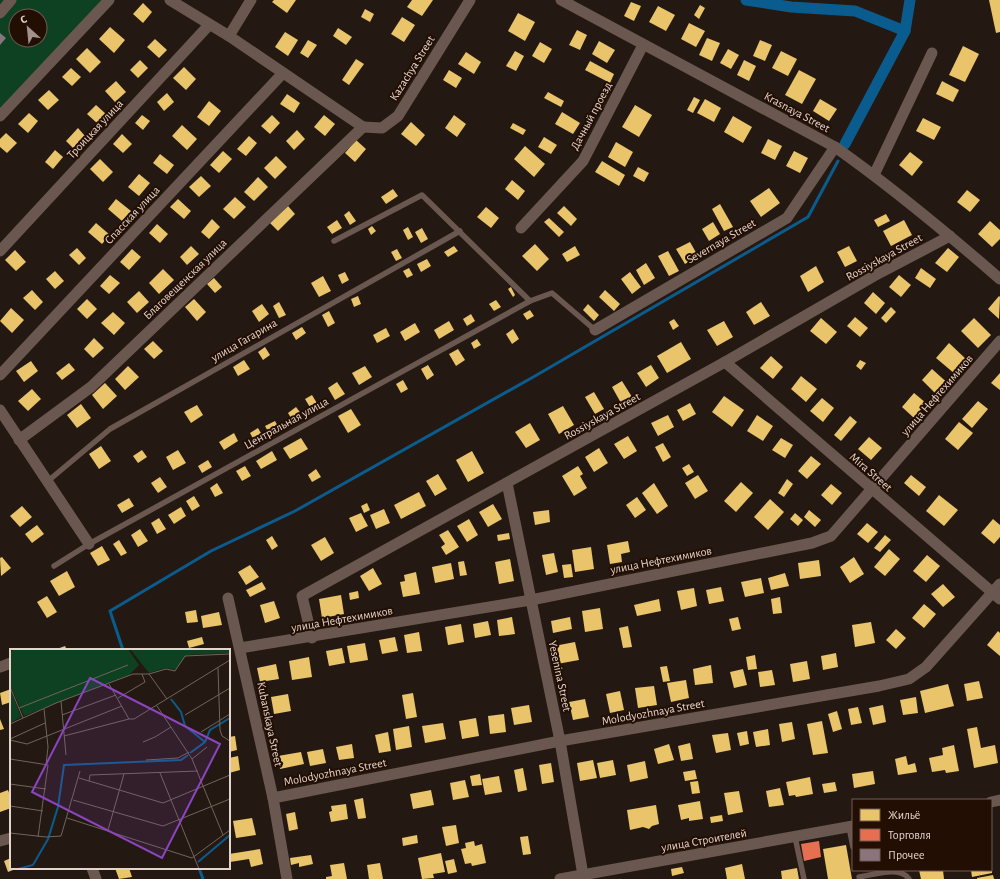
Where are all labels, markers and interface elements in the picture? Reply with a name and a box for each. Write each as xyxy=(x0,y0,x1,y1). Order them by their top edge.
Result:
north arrow xyxy=(8,8,48,48)
text: С xyxy=(18,13,29,26)
street label: Kazachya Street xyxy=(387,33,438,103)
street label: Дачный проезд xyxy=(568,80,614,152)
street label: Krasnaya Street xyxy=(762,90,832,135)
street label: Троицкая улица xyxy=(65,97,126,162)
street label: Спасская улица xyxy=(102,183,163,247)
street label: Severnaya Street xyxy=(684,216,758,266)
street label: Rossiyskaya Street xyxy=(844,231,925,284)
street label: Благовещенская улица xyxy=(141,236,230,322)
street label: улица Гагарина xyxy=(208,316,280,365)
street label: улица Нефтехимиков xyxy=(898,352,976,439)
street label: Rossiyskaya Street xyxy=(562,390,643,443)
street label: Центральная улица xyxy=(242,395,331,452)
street label: Mira Street xyxy=(847,450,895,494)
street label: улица Нефтехимиков xyxy=(608,544,713,577)
street label: улица Нефтехимиков xyxy=(289,604,394,635)
street label: Yesenina Street xyxy=(547,639,573,713)
inset map xyxy=(10,649,230,869)
street label: Kubanskaya Street xyxy=(254,681,285,768)
street label: Molodyozhnaya Street xyxy=(601,697,706,728)
street label: Molodyozhnaya Street xyxy=(283,756,388,789)
legend xyxy=(852,799,992,871)
text: Жильё xyxy=(888,809,920,821)
street label: улица Строителей xyxy=(659,827,748,855)
text: Торговля xyxy=(888,829,931,841)
text: Прочее xyxy=(888,849,924,861)

